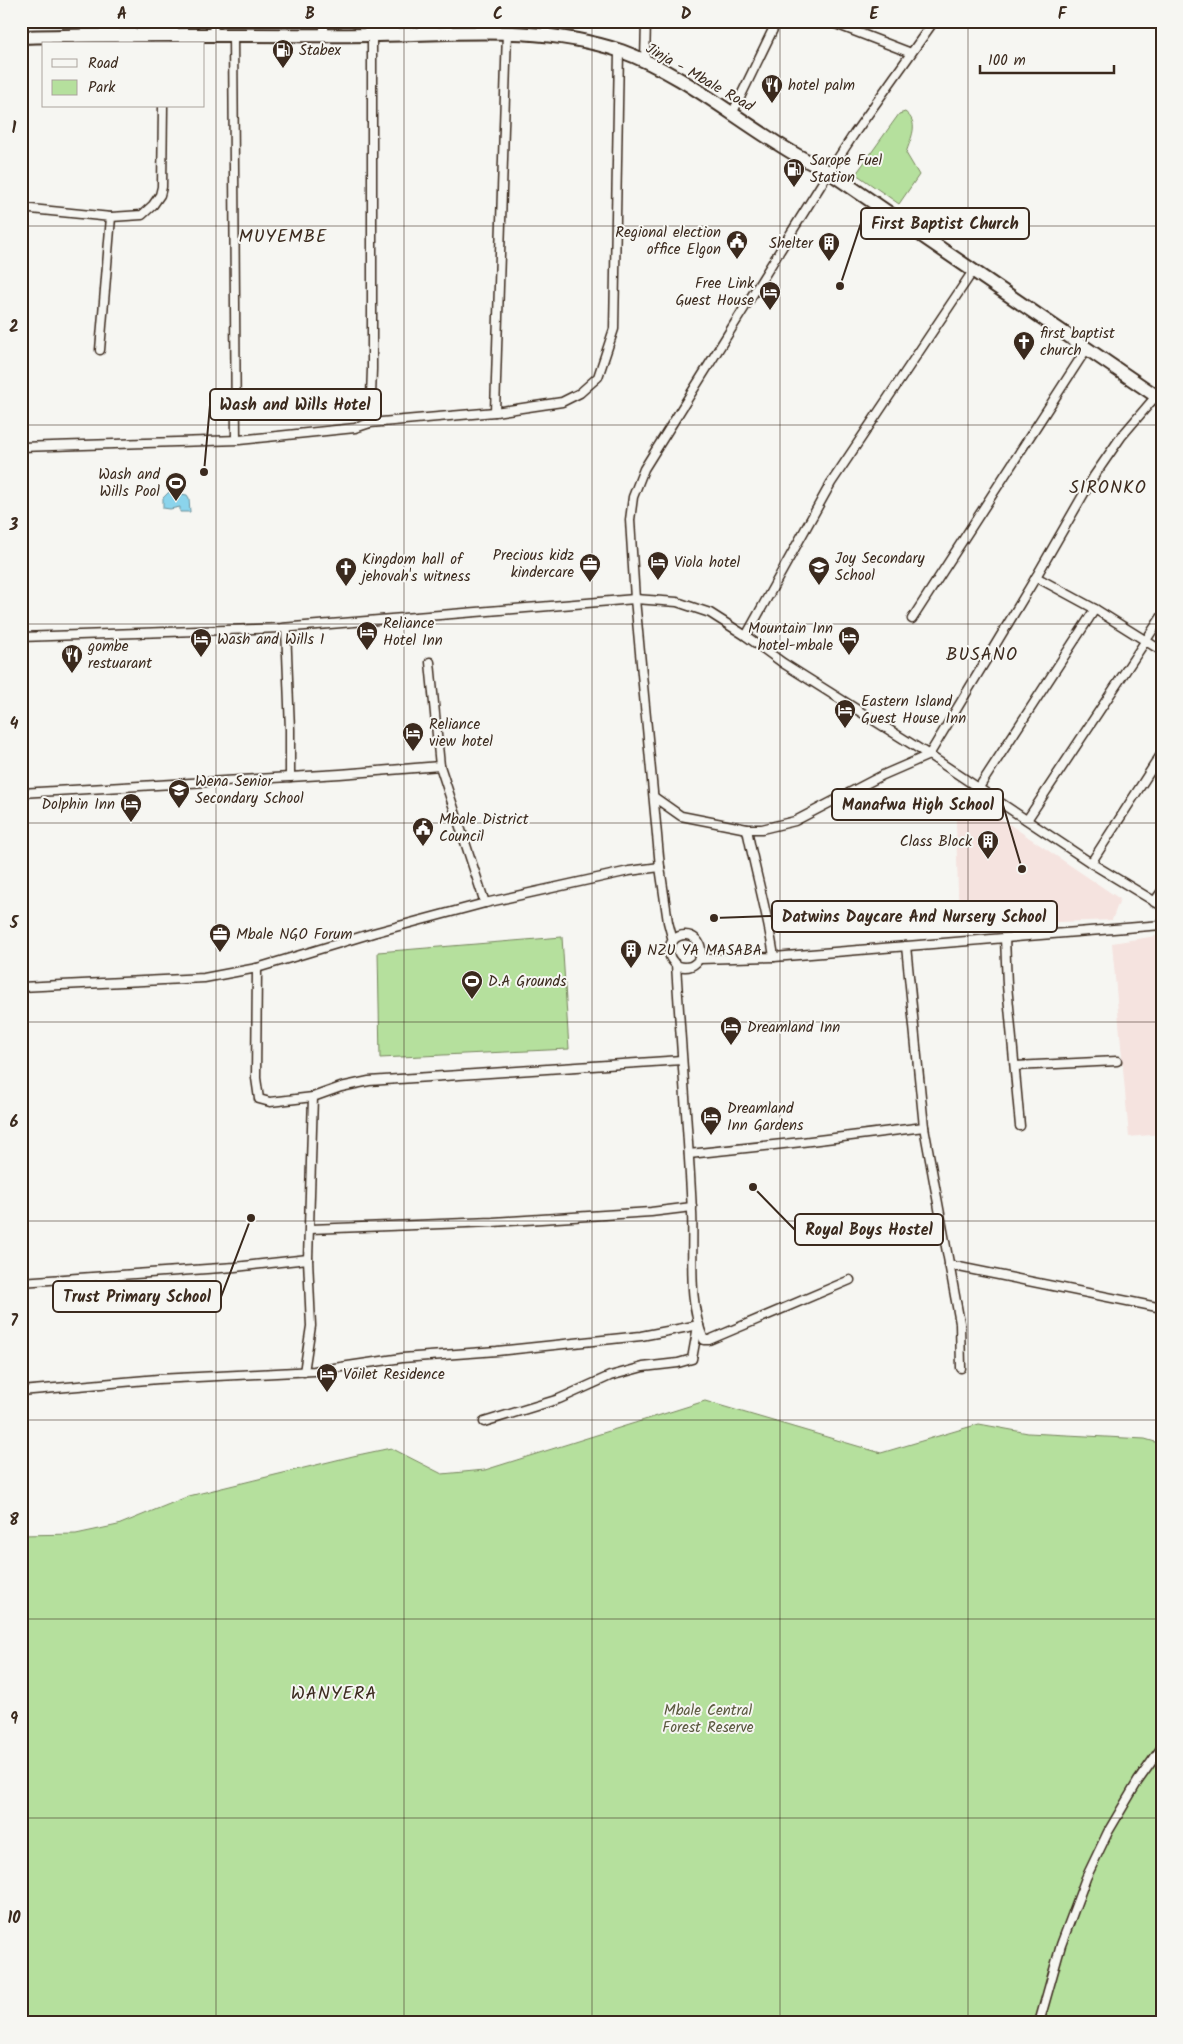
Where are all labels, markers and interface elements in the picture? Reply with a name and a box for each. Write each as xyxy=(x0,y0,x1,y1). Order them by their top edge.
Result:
text: A xyxy=(117,2,127,27)
text: B xyxy=(305,2,315,27)
text: C xyxy=(493,2,503,27)
text: D xyxy=(681,2,692,27)
text: E xyxy=(870,2,880,27)
text: F xyxy=(1058,2,1068,27)
street label: Jinja - Mbale Road xyxy=(641,37,759,119)
fuel station icon: Stabex xyxy=(271,38,295,69)
place label: Stabex xyxy=(299,39,341,63)
legend xyxy=(42,42,205,108)
scale bar xyxy=(980,42,1114,74)
text: 100 m xyxy=(988,49,1026,73)
text: Road xyxy=(88,52,119,76)
restaurant icon: hotel palm xyxy=(760,73,784,104)
place label: hotel palm xyxy=(788,74,855,98)
text: Park xyxy=(88,76,116,100)
text: 1 xyxy=(12,116,17,141)
place label: Sarope Fuel Station xyxy=(810,149,883,190)
fuel station icon: Sarope Fuel Station xyxy=(782,157,806,188)
callout: First Baptist Church xyxy=(861,208,1029,239)
text: First Baptist Church xyxy=(871,212,1019,237)
place label: Regional election office Elgon xyxy=(615,221,721,262)
district label: MUYEMBE xyxy=(238,223,328,252)
public building icon: Regional election office Elgon xyxy=(725,229,749,260)
building icon: Shelter xyxy=(817,231,841,262)
place label: Shelter xyxy=(769,232,814,256)
place label: Free Link Guest House xyxy=(675,272,755,313)
hotel icon: Free Link Guest House xyxy=(758,280,782,311)
text: 2 xyxy=(9,315,19,340)
place label: first baptist church xyxy=(1040,322,1115,363)
church icon: first baptist church xyxy=(1012,330,1036,361)
callout: Wash and Wills Hotel xyxy=(210,389,381,420)
text: Wash and Wills Hotel xyxy=(219,393,371,418)
place label: Wash and Wills Pool xyxy=(98,463,161,504)
sports icon: Wash and Wills Pool xyxy=(164,471,188,502)
district label: SIRONKO xyxy=(1069,474,1147,503)
text: 3 xyxy=(9,513,19,538)
place label: Precious kidz kindercare xyxy=(493,544,574,585)
place label: Joy Secondary School xyxy=(835,547,926,588)
place label: Kingdom hall of jehovah's witness xyxy=(358,548,471,589)
hotel icon: Viola hotel xyxy=(646,550,670,581)
place label: Viola hotel xyxy=(674,551,740,575)
office icon: Precious kidz kindercare xyxy=(578,552,602,583)
school or university icon: Joy Secondary School xyxy=(807,555,831,586)
church icon: Kingdom hall of jehovah's witness xyxy=(334,556,358,587)
place label: Reliance Hotel Inn xyxy=(383,612,443,653)
place label: Mountain Inn hotel-mbale xyxy=(748,617,833,658)
hotel icon: Reliance Hotel Inn xyxy=(355,620,379,651)
hotel icon: Mountain Inn hotel-mbale xyxy=(837,625,861,656)
hotel icon: Wash and Wills 1 xyxy=(189,627,213,658)
place label: Wash and Wills 1 xyxy=(217,628,325,652)
place label: gombe restuarant xyxy=(87,635,152,676)
district label: BUSANO xyxy=(946,641,1018,670)
restaurant icon: gombe restuarant xyxy=(60,643,84,674)
place label: Eastern Island Guest House Inn xyxy=(861,690,966,731)
hotel icon: Eastern Island Guest House Inn xyxy=(833,698,857,729)
text: 4 xyxy=(10,712,19,737)
place label: Reliance view hotel xyxy=(429,713,493,754)
hotel icon: Reliance view hotel xyxy=(401,721,425,752)
place label: Wena Senior Secondary School xyxy=(195,770,304,811)
school or university icon: Wena Senior Secondary School xyxy=(167,778,191,809)
callout: Manafwa High School xyxy=(832,789,1003,820)
hotel icon: Dolphin Inn xyxy=(119,792,143,823)
place label: Dolphin Inn xyxy=(41,793,115,817)
text: Manafwa High School xyxy=(842,793,995,818)
place label: Mbale District Council xyxy=(439,808,529,849)
public building icon: Mbale District Council xyxy=(411,816,435,847)
building icon: Class Block xyxy=(976,829,1000,860)
place label: Class Block xyxy=(900,830,973,854)
callout: Datwins Daycare And Nursery School xyxy=(772,901,1057,932)
text: Datwins Daycare And Nursery School xyxy=(782,905,1047,930)
text: 5 xyxy=(9,911,20,936)
office icon: Mbale NGO Forum xyxy=(208,922,232,953)
place label: Mbale NGO Forum xyxy=(236,923,353,947)
building icon: NZU YA MASABA xyxy=(619,938,643,969)
place label: NZU YA MASABA xyxy=(647,939,762,963)
sports icon: D.A Grounds xyxy=(460,969,484,1000)
place label: D.A Grounds xyxy=(488,970,567,994)
hotel icon: Dreamland Inn xyxy=(719,1015,743,1046)
place label: Dreamland Inn xyxy=(747,1016,840,1040)
place label: Dreamland Inn Gardens xyxy=(727,1097,804,1138)
hotel icon: Dreamland Inn Gardens xyxy=(699,1105,723,1136)
text: 6 xyxy=(10,1110,19,1135)
callout: Royal Boys Hostel xyxy=(795,1214,943,1245)
text: Royal Boys Hostel xyxy=(805,1218,933,1243)
callout: Trust Primary School xyxy=(53,1281,221,1312)
text: Trust Primary School xyxy=(63,1285,212,1310)
text: 7 xyxy=(10,1309,18,1334)
hotel icon: Voilet Residence xyxy=(315,1362,339,1393)
place label: Voilet Residence xyxy=(343,1363,445,1387)
text: 8 xyxy=(9,1508,19,1533)
district label: WANYERA xyxy=(291,1680,377,1709)
park label: Mbale Central Forest Reserve xyxy=(662,1699,754,1740)
text: 9 xyxy=(10,1707,18,1732)
text: 10 xyxy=(7,1906,21,1931)

